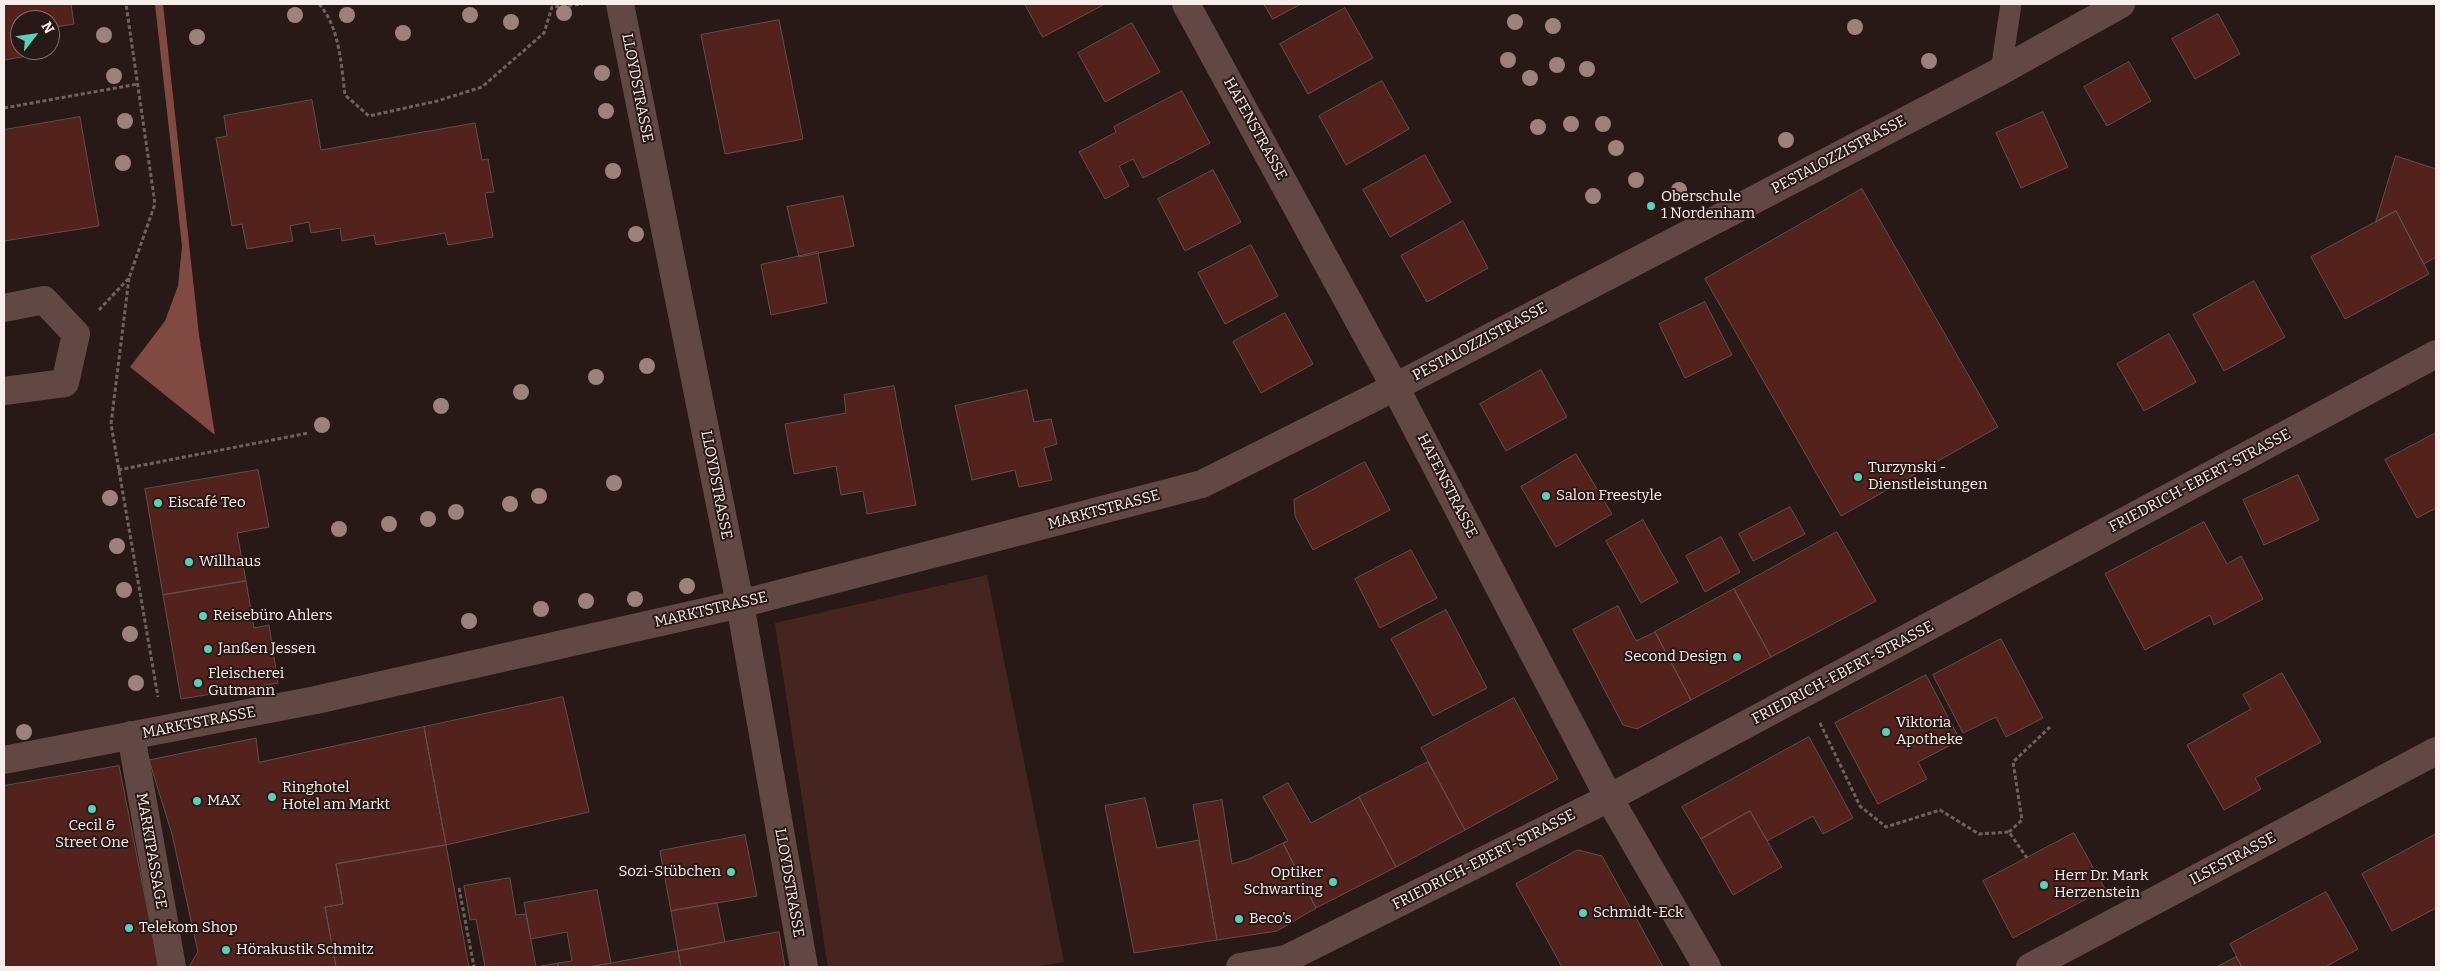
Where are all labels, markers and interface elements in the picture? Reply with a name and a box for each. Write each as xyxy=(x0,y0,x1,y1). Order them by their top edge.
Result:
north arrow xyxy=(10,10,60,60)
text: N xyxy=(37,19,58,37)
street label: LLOYDSTRASSE xyxy=(618,32,656,144)
street label: HAFENSTRASSE xyxy=(1219,75,1291,183)
street label: PESTALOZZISTRASSE xyxy=(1769,112,1909,198)
place label: Oberschule 1 Nordenham xyxy=(1661,188,1755,223)
marker: Oberschule 1 Nordenham xyxy=(1645,200,1657,212)
street label: PESTALOZZISTRASSE xyxy=(1410,299,1550,385)
street label: FRIEDRICH-EBERT-STRASSE xyxy=(2106,425,2294,537)
street label: LLOYDSTRASSE xyxy=(697,429,735,541)
street label: HAFENSTRASSE xyxy=(1413,431,1481,541)
place label: Turzynski - Dienstleistungen xyxy=(1868,459,1987,494)
marker: Turzynski - Dienstleistungen xyxy=(1852,471,1864,483)
street label: MARKTSTRASSE xyxy=(1046,486,1162,534)
place label: Salon Freestyle xyxy=(1556,487,1662,505)
marker: Salon Freestyle xyxy=(1540,490,1552,502)
place label: Eiscafé Teo xyxy=(168,494,246,512)
marker: Eiscafé Teo xyxy=(152,497,164,509)
place label: Willhaus xyxy=(199,553,261,571)
marker: Willhaus xyxy=(183,556,195,568)
street label: MARKTSTRASSE xyxy=(653,588,769,632)
place label: Reisebüro Ahlers xyxy=(213,607,332,625)
marker: Reisebüro Ahlers xyxy=(197,610,209,622)
street label: FRIEDRICH-EBERT-STRASSE xyxy=(1749,617,1937,729)
place label: Janßen Jessen xyxy=(218,640,316,658)
marker: Janßen Jessen xyxy=(202,643,214,655)
place label: Second Design xyxy=(1624,648,1727,666)
marker: Second Design xyxy=(1731,651,1743,663)
place label: Fleischerei Gutmann xyxy=(208,665,284,700)
marker: Fleischerei Gutmann xyxy=(192,677,204,689)
street label: MARKTSTRASSE xyxy=(141,703,257,743)
place label: Viktoria Apotheke xyxy=(1896,714,1963,749)
marker: Viktoria Apotheke xyxy=(1880,726,1892,738)
place label: Ringhotel Hotel am Markt xyxy=(282,779,390,814)
street label: MARKTPASSAGE xyxy=(132,791,170,911)
marker: Ringhotel Hotel am Markt xyxy=(266,791,278,803)
place label: MAX xyxy=(207,792,241,810)
marker: MAX xyxy=(191,795,203,807)
marker: Cecil & Street One xyxy=(86,803,98,815)
street label: FRIEDRICH-EBERT-STRASSE xyxy=(1389,806,1579,914)
place label: Cecil & Street One xyxy=(55,817,129,852)
street label: LLOYDSTRASSE xyxy=(771,827,807,939)
street label: ILSESTRASSE xyxy=(2187,829,2279,889)
place label: Sozi-Stübchen xyxy=(618,863,721,881)
place label: Optiker Schwarting xyxy=(1244,864,1323,899)
marker: Sozi-Stübchen xyxy=(725,866,737,878)
place label: Herr Dr. Mark Herzenstein xyxy=(2054,867,2148,902)
marker: Optiker Schwarting xyxy=(1327,876,1339,888)
marker: Herr Dr. Mark Herzenstein xyxy=(2038,879,2050,891)
place label: Schmidt-Eck xyxy=(1593,904,1684,922)
marker: Schmidt-Eck xyxy=(1577,907,1589,919)
place label: Beco’s xyxy=(1249,910,1292,928)
marker: Beco’s xyxy=(1233,913,1245,925)
place label: Telekom Shop xyxy=(139,919,238,937)
marker: Telekom Shop xyxy=(123,922,135,934)
place label: Hörakustik Schmitz xyxy=(236,941,374,959)
marker: Hörakustik Schmitz xyxy=(220,944,232,956)

